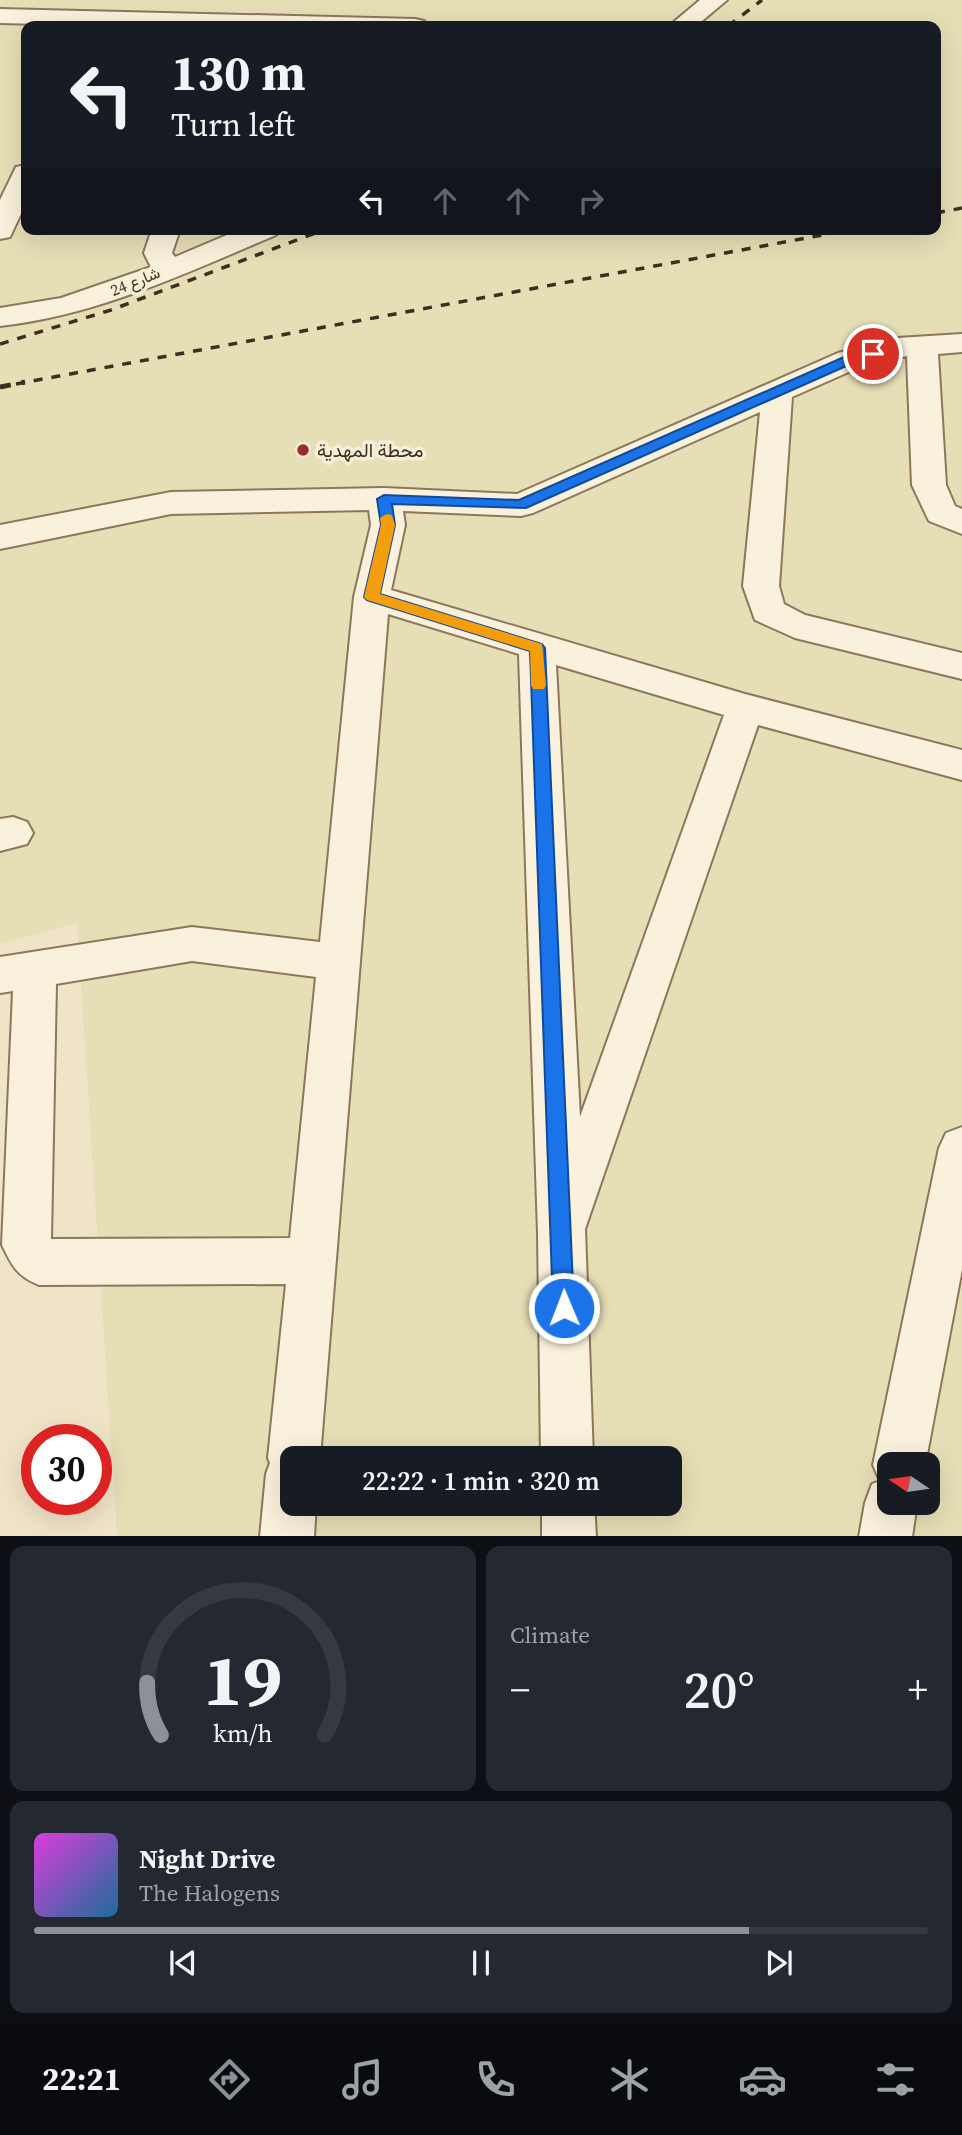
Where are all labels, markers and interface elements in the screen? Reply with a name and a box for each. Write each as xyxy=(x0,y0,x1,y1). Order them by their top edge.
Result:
text: 130 m xyxy=(171,39,306,106)
icon: left xyxy=(56,49,147,140)
text: Turn left xyxy=(171,103,295,147)
icon: left xyxy=(353,182,391,220)
icon: ahead xyxy=(426,182,464,220)
icon: ahead xyxy=(499,182,537,220)
icon: right xyxy=(572,182,610,220)
street label: شارع 24 xyxy=(107,261,164,302)
pin xyxy=(843,324,903,384)
icon: arrive xyxy=(854,335,892,373)
place label: محطة المهدية xyxy=(317,437,423,463)
marker: محطة المهدية xyxy=(295,442,311,458)
position arrow xyxy=(527,1271,601,1345)
speed limit sign: 30 xyxy=(21,1424,112,1515)
north arrow xyxy=(877,1452,940,1516)
map controls xyxy=(877,1452,940,1515)
text: 22:22 · 1 min · 320 m xyxy=(362,1463,600,1499)
text: Climate xyxy=(510,1619,590,1651)
text: 19 xyxy=(204,1630,282,1729)
text: 20° xyxy=(683,1654,755,1725)
text: − xyxy=(510,1664,530,1716)
text: + xyxy=(908,1664,928,1716)
text: km/h xyxy=(213,1715,273,1749)
text: Night Drive xyxy=(139,1841,275,1877)
text: The Halogens xyxy=(139,1877,280,1909)
icon: previous xyxy=(164,1944,202,1982)
icon: pause xyxy=(462,1944,500,1982)
icon: next xyxy=(760,1944,798,1982)
icon: directions xyxy=(205,2055,254,2104)
icon: music xyxy=(338,2055,387,2104)
icon: phone xyxy=(471,2055,520,2104)
icon: climate xyxy=(605,2055,654,2104)
icon: car xyxy=(738,2055,787,2104)
icon: filters xyxy=(871,2055,920,2104)
text: 22:21 xyxy=(42,2057,121,2101)

